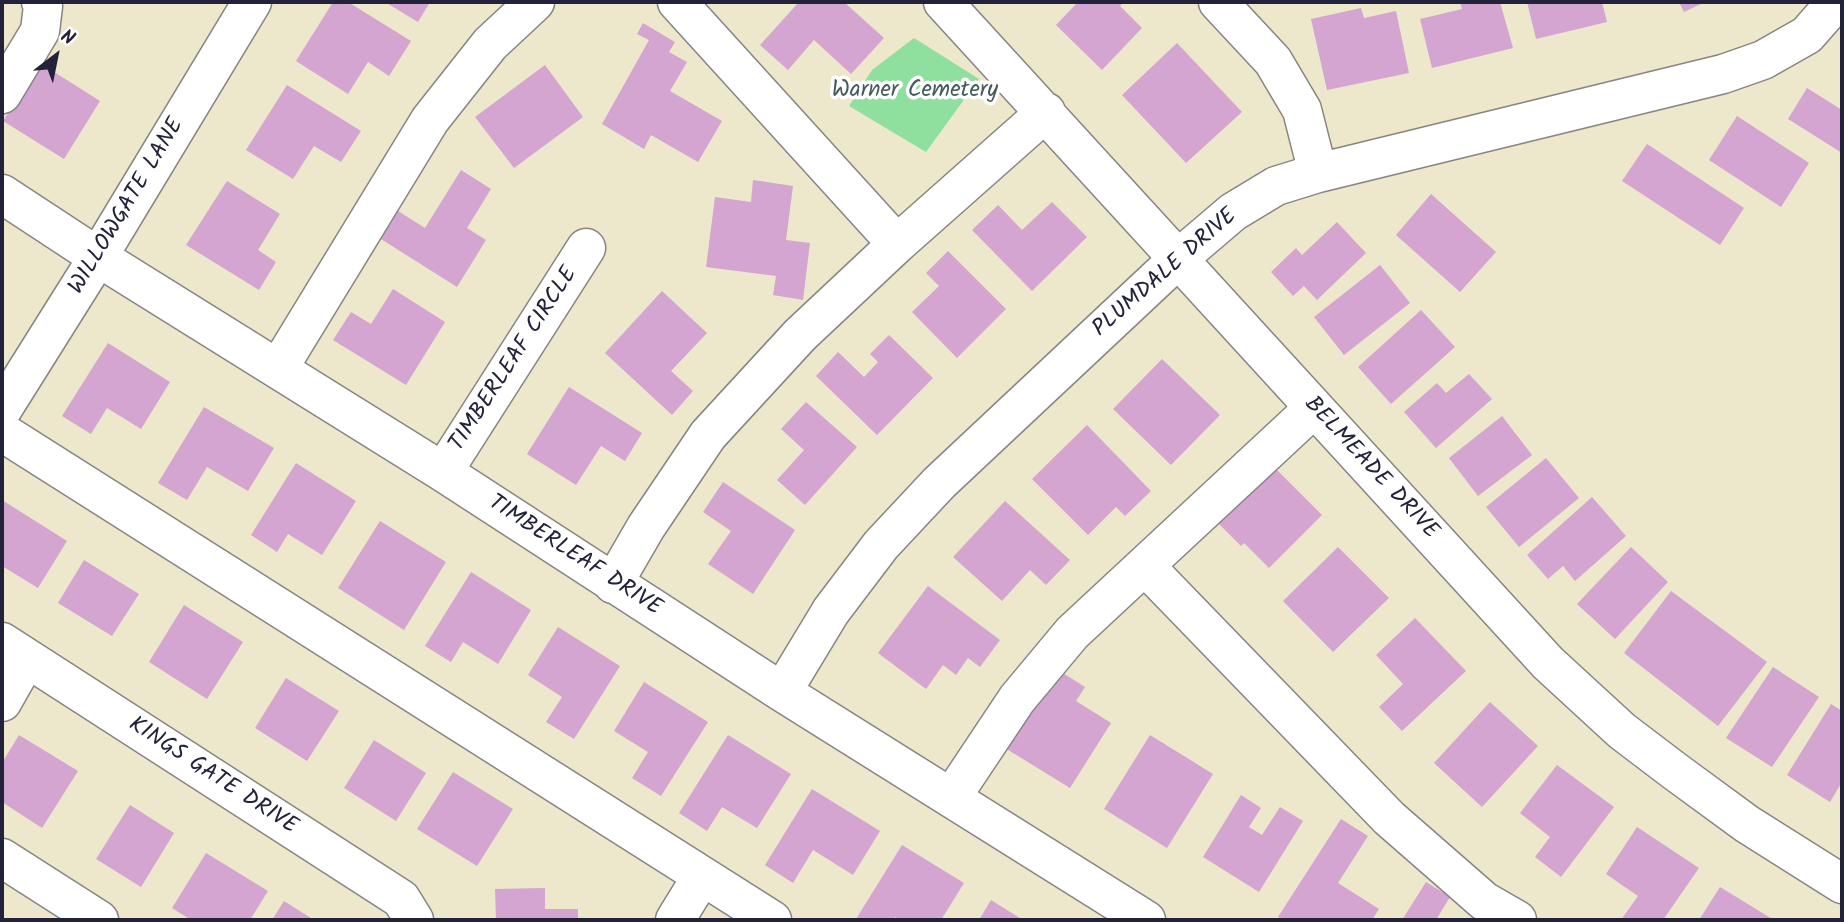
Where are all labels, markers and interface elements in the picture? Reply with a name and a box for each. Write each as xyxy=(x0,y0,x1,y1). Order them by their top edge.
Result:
north arrow xyxy=(21,21,91,91)
text: N xyxy=(54,22,80,54)
park label: Warner Cemetery xyxy=(832,78,998,106)
street label: WILLOWGATE LANE xyxy=(64,114,192,300)
street label: PLUMDALE DRIVE xyxy=(1088,204,1244,344)
street label: TIMBERLEAF CIRCLE xyxy=(445,263,585,457)
street label: BELMEADE DRIVE xyxy=(1297,392,1443,546)
street label: TIMBERLEAF DRIVE xyxy=(482,491,666,623)
street label: KINGS GATE DRIVE xyxy=(122,712,302,842)

